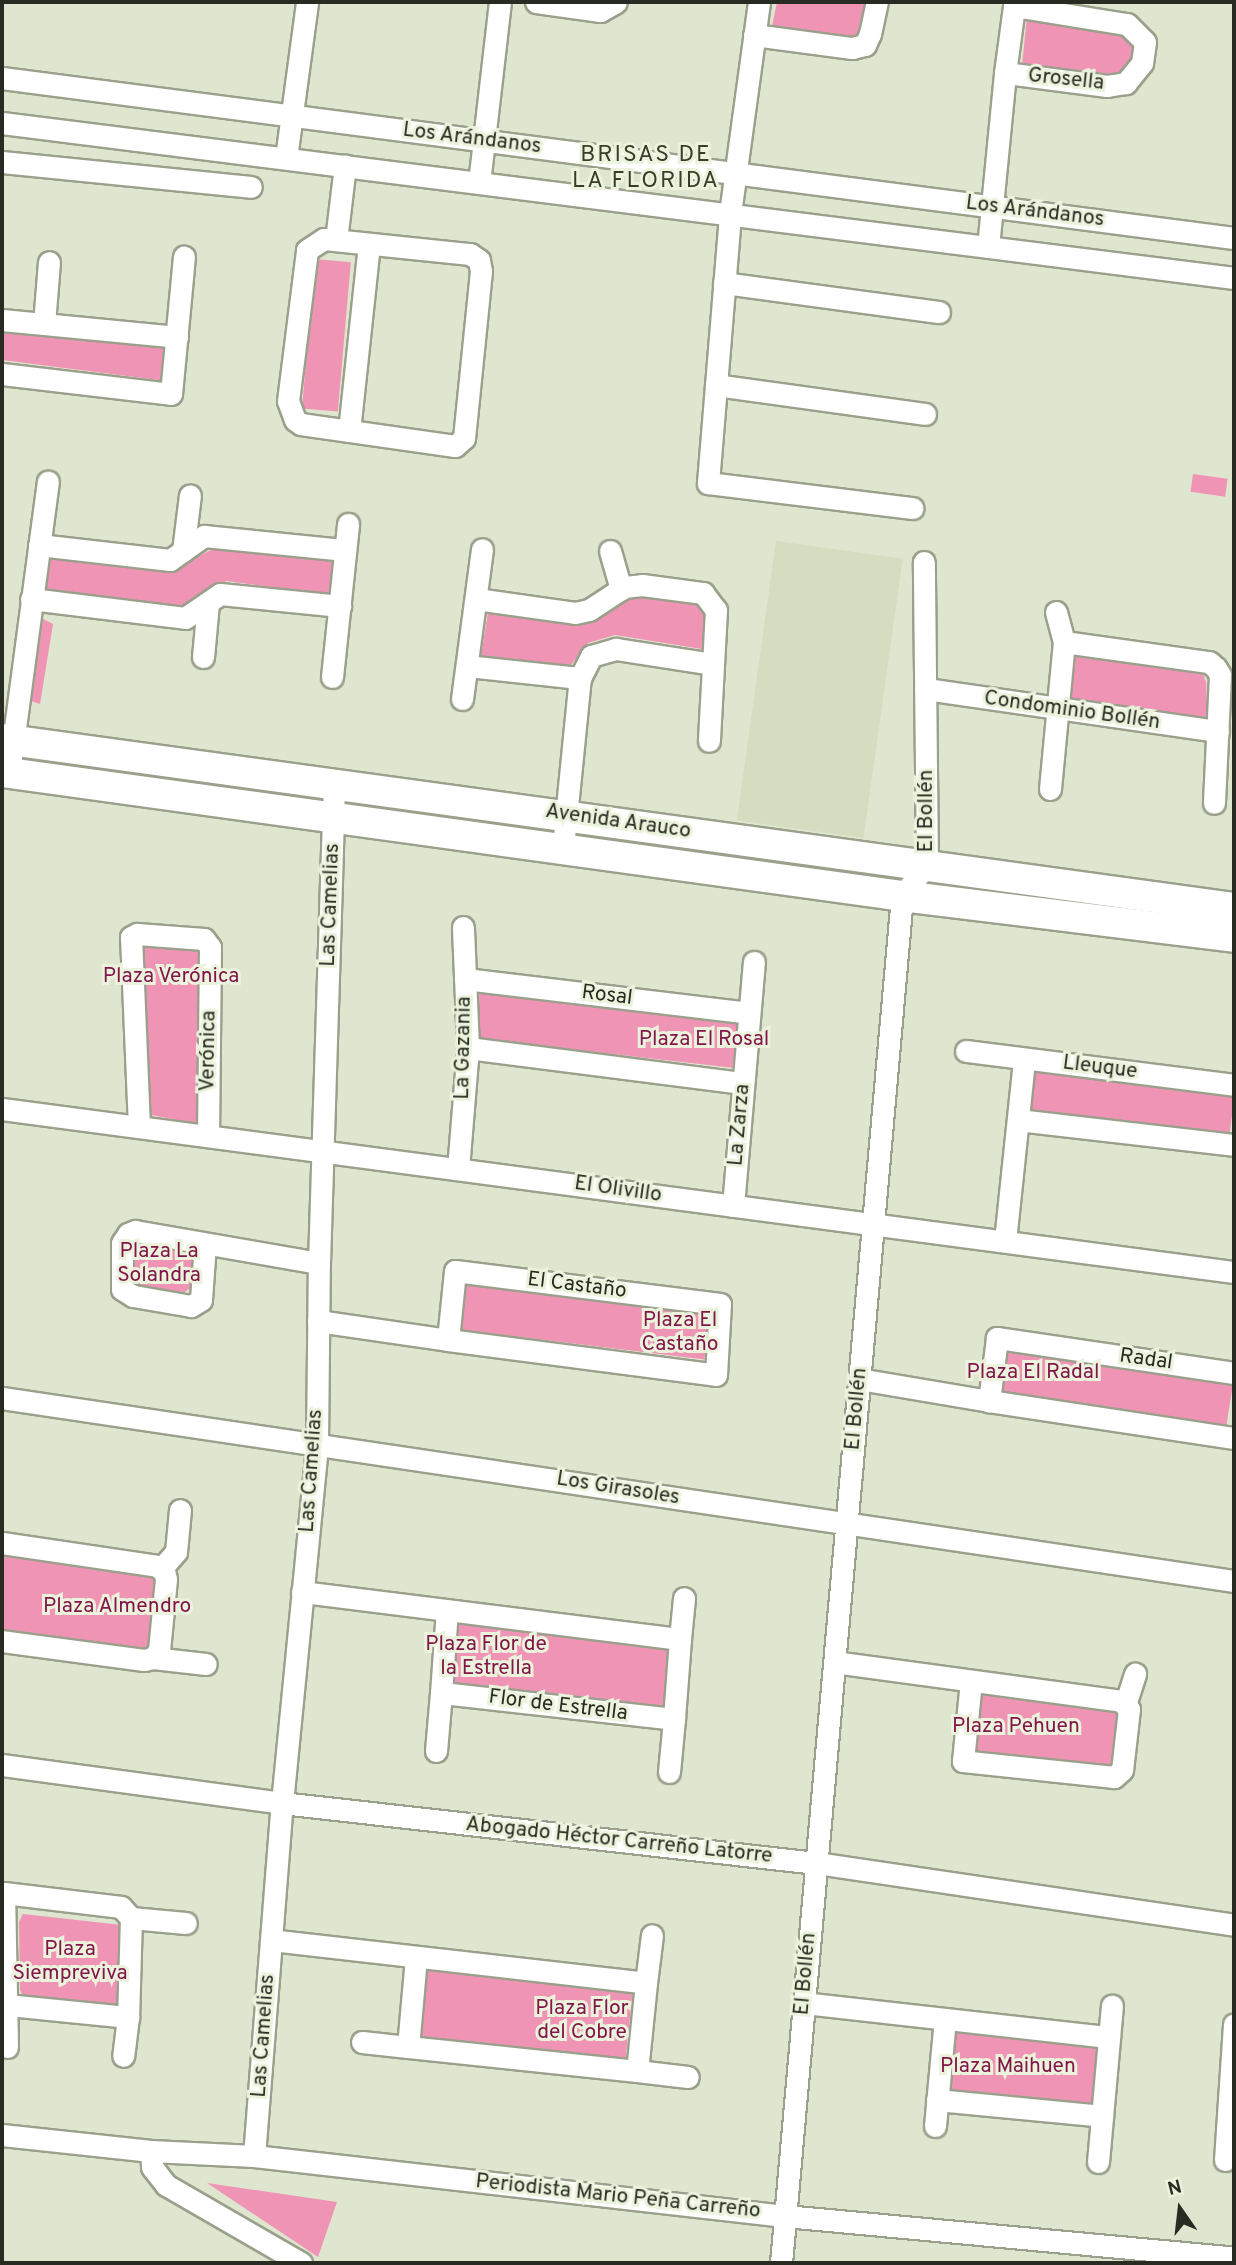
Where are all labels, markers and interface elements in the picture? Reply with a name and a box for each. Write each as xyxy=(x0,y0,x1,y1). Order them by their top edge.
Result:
street label: Grosella xyxy=(1027,63,1105,97)
street label: Los Arándanos xyxy=(401,118,543,160)
district label: BRISAS DE LA FLORIDA xyxy=(573,142,719,196)
street label: Los Arándanos xyxy=(964,191,1106,233)
street label: Condominio Bollén xyxy=(982,686,1162,736)
street label: El Bollén xyxy=(914,770,940,852)
street label: Avenida Arauco xyxy=(543,799,693,845)
street label: Las Camelias xyxy=(316,843,346,967)
park label: Plaza Verónica xyxy=(102,964,240,990)
street label: Rosal xyxy=(580,980,634,1012)
street label: La Gazania xyxy=(451,996,477,1100)
street label: Verónica xyxy=(196,1010,222,1092)
park label: Plaza El Rosal xyxy=(639,1027,769,1053)
street label: Lleuque xyxy=(1061,1051,1139,1085)
street label: La Zarza xyxy=(724,1083,756,1167)
street label: El Olivillo xyxy=(573,1171,663,1209)
park label: Plaza La Solandra xyxy=(117,1239,201,1289)
street label: El Castaño xyxy=(526,1267,628,1305)
park label: Plaza El Castaño xyxy=(642,1308,718,1358)
street label: Radal xyxy=(1118,1344,1174,1376)
park label: Plaza El Radal xyxy=(967,1360,1099,1386)
street label: El Bollén xyxy=(841,1367,873,1451)
street label: Las Camelias xyxy=(295,1408,329,1534)
street label: Los Girasoles xyxy=(555,1467,681,1511)
park label: Plaza Almendro xyxy=(42,1594,192,1620)
park label: Plaza Flor de la Estrella xyxy=(425,1632,547,1682)
street label: Flor de Estrella xyxy=(487,1685,629,1727)
park label: Plaza Pehuen xyxy=(952,1714,1080,1740)
street label: Abogado Héctor Carreño Latorre xyxy=(464,1812,774,1870)
street label: El Bollén xyxy=(790,1932,822,2016)
park label: Plaza Siempreviva xyxy=(12,1937,128,1987)
street label: Las Camelias xyxy=(247,1973,281,2099)
park label: Plaza Flor del Cobre xyxy=(535,1996,629,2046)
park label: Plaza Maihuen xyxy=(940,2054,1076,2080)
street label: Periodista Mario Peña Carreño xyxy=(474,2169,762,2225)
north arrow xyxy=(1145,2174,1215,2244)
text: N xyxy=(1165,2175,1184,2202)

